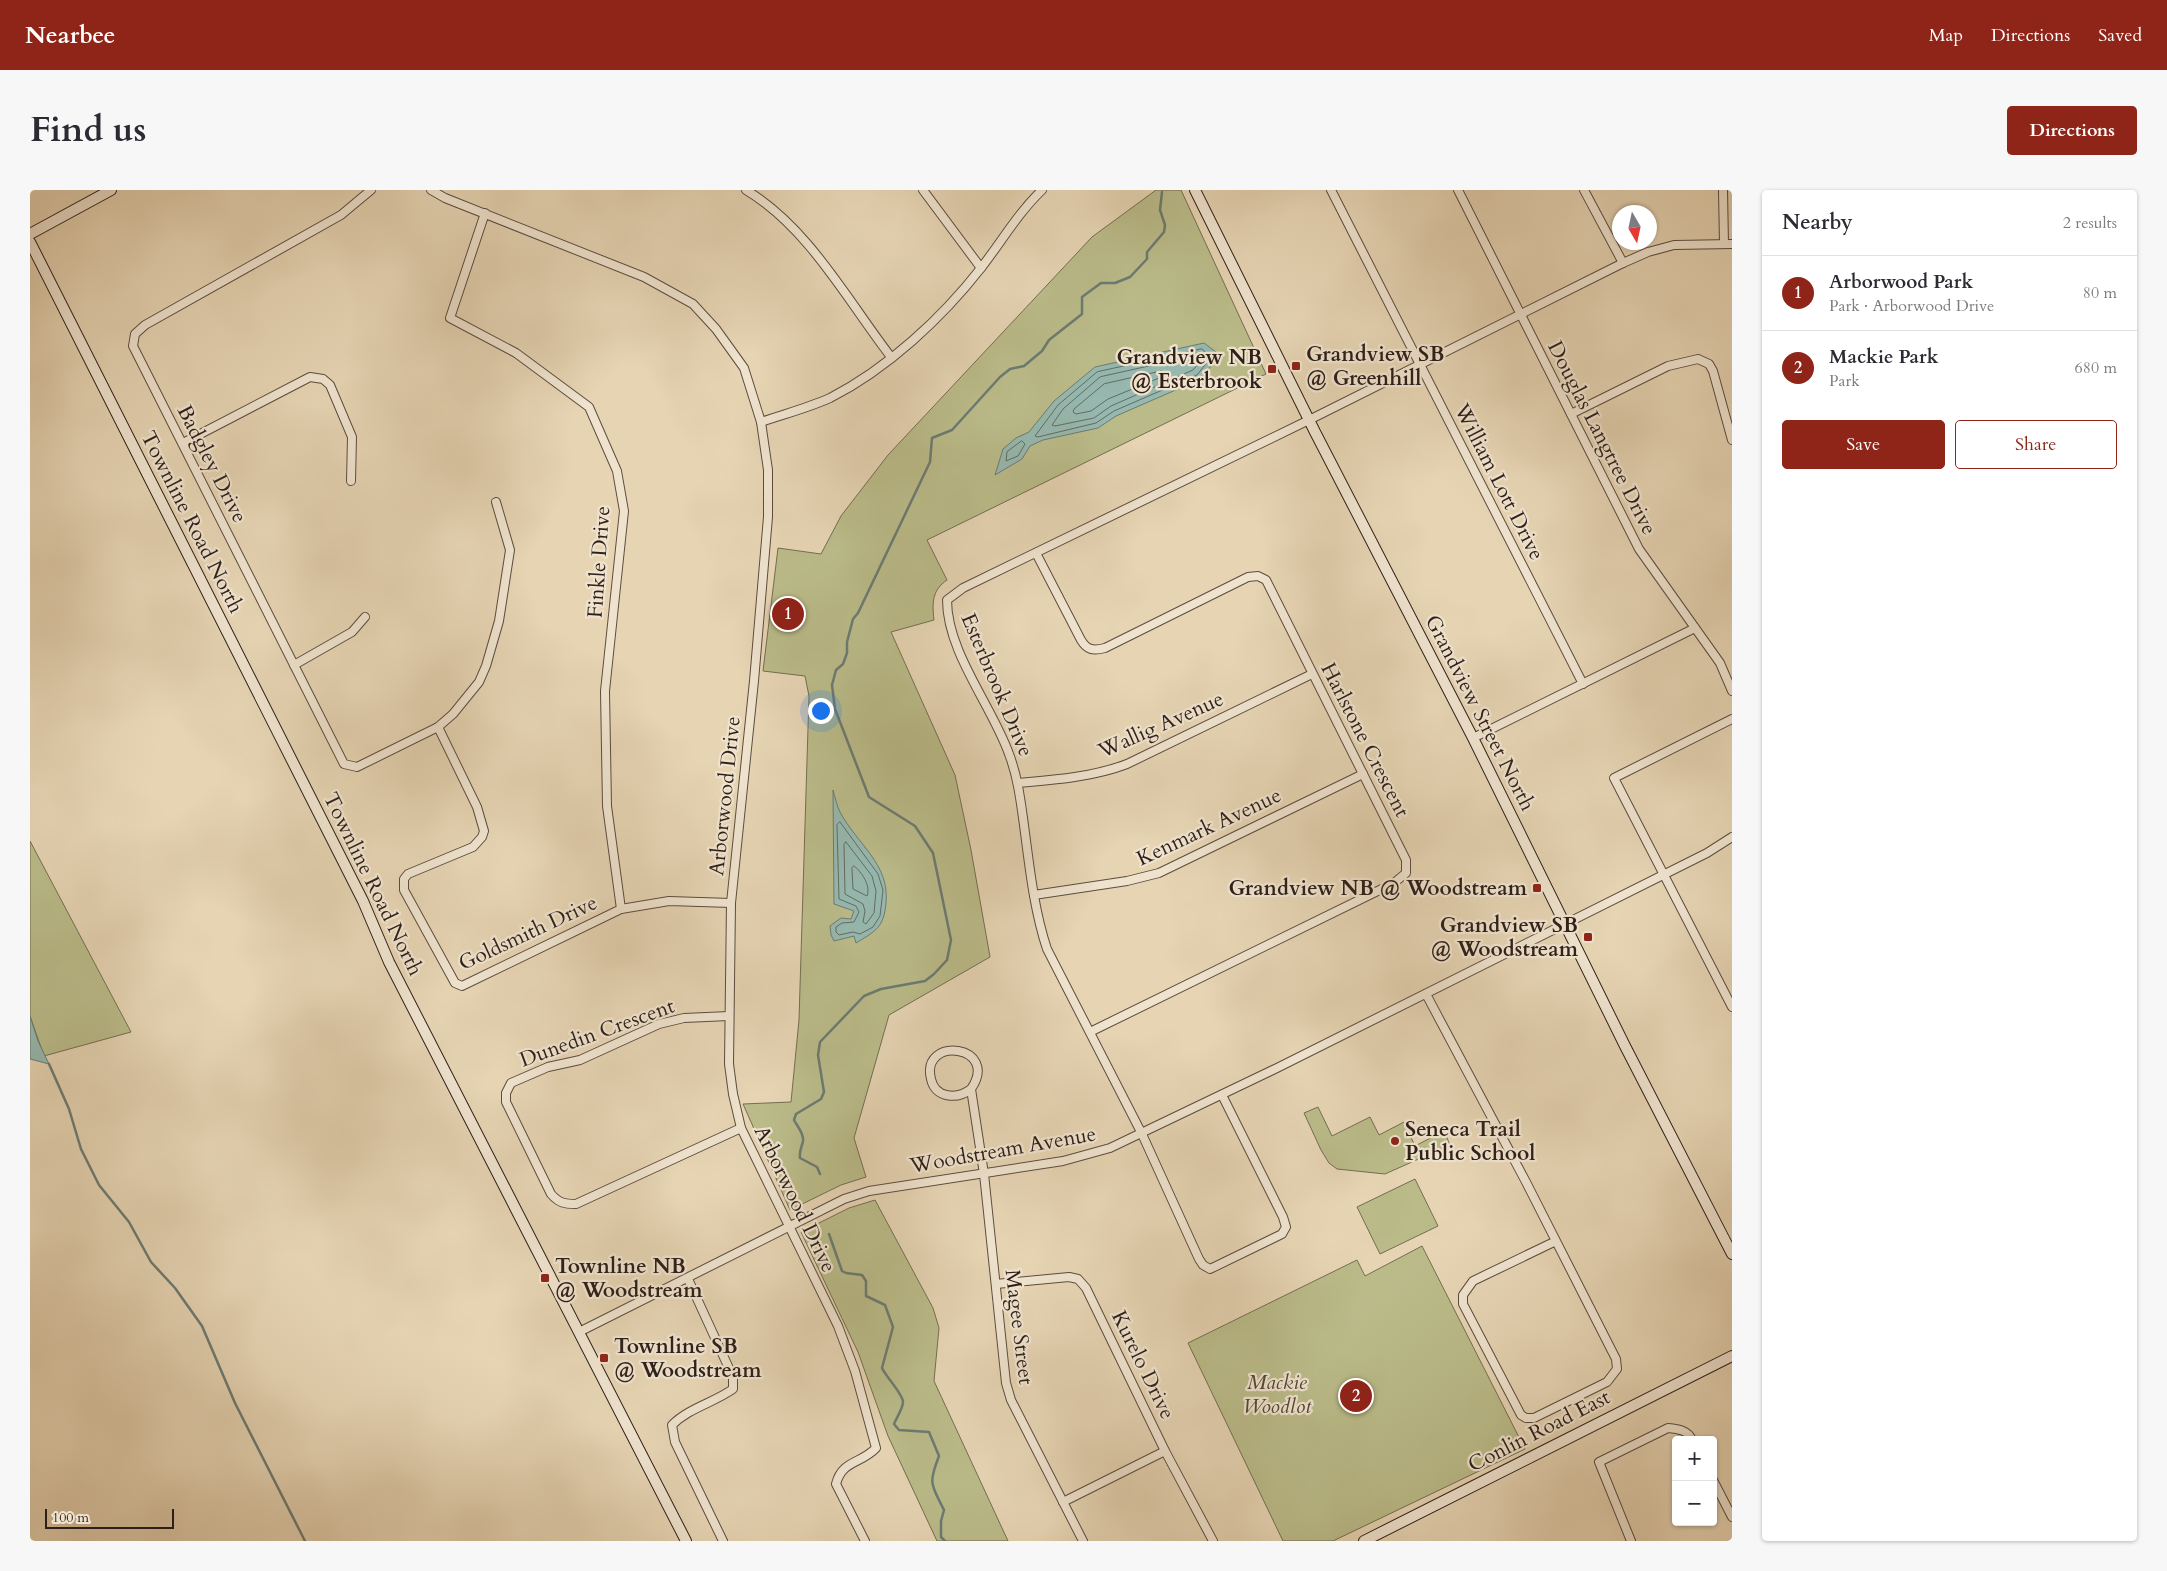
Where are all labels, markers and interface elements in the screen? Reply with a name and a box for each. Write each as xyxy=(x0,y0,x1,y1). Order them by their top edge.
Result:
text: Nearbee xyxy=(25,19,115,52)
text: Map xyxy=(1929,23,1963,48)
text: Directions xyxy=(1991,23,2070,48)
text: Saved xyxy=(2098,23,2142,48)
text: Find us xyxy=(30,106,146,154)
button: Directions xyxy=(2007,106,2137,155)
north arrow xyxy=(1612,205,1657,250)
text: Nearby xyxy=(1782,208,1853,237)
text: 2 results xyxy=(2063,212,2117,234)
text: Arborwood Park xyxy=(1829,269,1973,295)
text: 1 xyxy=(1794,282,1802,304)
text: 80 m xyxy=(2083,282,2117,304)
text: Park · Arborwood Drive xyxy=(1829,295,1994,317)
street label: Douglas Langtree Drive xyxy=(1540,336,1664,540)
place label: Grandview SB @ Greenhill xyxy=(1306,340,1444,393)
place label: Grandview NB @ Esterbrook xyxy=(1117,343,1262,396)
text: Mackie Park xyxy=(1829,344,1939,370)
text: 2 xyxy=(1794,357,1802,379)
text: 680 m xyxy=(2075,357,2117,379)
marker: Grandview SB @ Greenhill xyxy=(1290,360,1302,372)
marker: Grandview NB @ Esterbrook xyxy=(1266,363,1278,375)
text: Park xyxy=(1829,370,1860,392)
street label: William Lott Drive xyxy=(1447,398,1551,565)
street label: Badgley Drive xyxy=(170,400,254,528)
button: Save xyxy=(1782,420,1945,469)
button: Share xyxy=(1955,420,2117,469)
street label: Townline Road North xyxy=(134,426,251,618)
street label: Finkle Drive xyxy=(581,505,617,619)
pin: 1 xyxy=(772,595,804,633)
street label: Esterbrook Drive xyxy=(954,609,1040,761)
street label: Grandview Street North xyxy=(1418,610,1542,816)
street label: Harlstone Crescent xyxy=(1314,658,1417,823)
street label: Wallig Avenue xyxy=(1093,684,1228,766)
your location xyxy=(808,698,834,724)
street label: Arborwood Drive xyxy=(702,715,748,877)
street label: Kenmark Avenue xyxy=(1132,781,1286,873)
street label: Townline Road North xyxy=(316,787,430,981)
place label: Grandview NB @ Woodstream xyxy=(1228,874,1528,903)
marker: Grandview NB @ Woodstream xyxy=(1531,882,1543,894)
street label: Goldsmith Drive xyxy=(454,888,602,978)
place label: Grandview SB @ Woodstream xyxy=(1430,911,1579,964)
marker: Grandview SB @ Woodstream xyxy=(1582,931,1594,943)
street label: Dunedin Crescent xyxy=(516,991,679,1074)
place label: Seneca Trail Public School xyxy=(1405,1115,1536,1168)
street label: Woodstream Avenue xyxy=(907,1119,1098,1181)
street label: Arborwood Drive xyxy=(747,1121,843,1277)
marker: Seneca Trail Public School xyxy=(1389,1135,1401,1147)
place label: Townline NB @ Woodstream xyxy=(555,1252,703,1305)
street label: Magee Street xyxy=(998,1268,1040,1387)
marker: Townline NB @ Woodstream xyxy=(539,1272,551,1284)
street label: Kurelo Drive xyxy=(1104,1306,1182,1424)
place label: Townline SB @ Woodstream xyxy=(614,1332,762,1385)
marker: Townline SB @ Woodstream xyxy=(598,1352,610,1364)
park label: Mackie Woodlot xyxy=(1243,1368,1312,1421)
pin: 2 xyxy=(1340,1377,1372,1415)
street label: Conlin Road East xyxy=(1463,1383,1615,1479)
map controls xyxy=(1672,1436,1717,1526)
button: + xyxy=(1672,1436,1717,1481)
button: − xyxy=(1672,1481,1717,1526)
scale bar xyxy=(45,1506,174,1529)
text: 100 m xyxy=(52,1508,89,1527)

